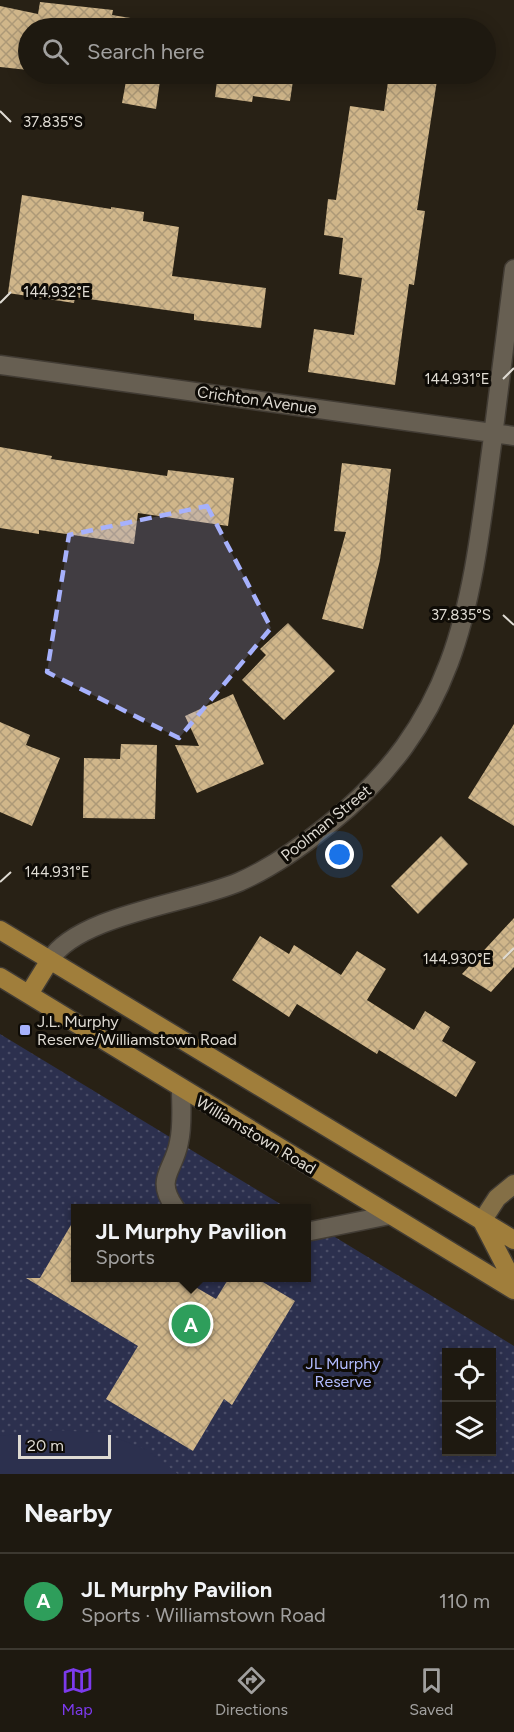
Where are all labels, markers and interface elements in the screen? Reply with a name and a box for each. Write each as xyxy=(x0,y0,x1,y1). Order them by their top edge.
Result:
search box xyxy=(18,18,496,84)
icon: search xyxy=(39,35,72,68)
text: Search here xyxy=(87,38,205,65)
text: 37.835°S xyxy=(23,113,83,131)
text: 144.932°E xyxy=(23,283,91,301)
text: 144.931°E xyxy=(424,370,490,388)
street label: Crichton Avenue xyxy=(196,382,318,418)
text: 37.835°S xyxy=(431,606,491,624)
street label: Poolman Street xyxy=(277,781,375,865)
your location xyxy=(325,840,354,869)
text: 144.931°E xyxy=(24,863,90,881)
text: 144.930°E xyxy=(423,950,491,968)
place label: J.L. Murphy Reserve/Williamstown Road xyxy=(37,1012,237,1049)
marker: J.L. Murphy Reserve/Williamstown Road xyxy=(18,1023,32,1037)
street label: Williamstown Road xyxy=(193,1092,319,1178)
popup xyxy=(71,1204,311,1282)
text: JL Murphy Pavilion xyxy=(95,1218,287,1245)
text: Sports xyxy=(95,1245,155,1269)
pin: A xyxy=(172,1302,210,1346)
map controls xyxy=(442,1348,496,1456)
button: locate xyxy=(442,1348,496,1402)
park label: JL Murphy Reserve xyxy=(305,1354,381,1391)
button: layers xyxy=(442,1402,496,1456)
scale bar xyxy=(18,1432,111,1460)
text: 20 m xyxy=(27,1436,64,1455)
text: Nearby xyxy=(24,1497,112,1529)
text: JL Murphy Pavilion xyxy=(81,1576,272,1603)
text: A xyxy=(36,1589,51,1613)
text: 110 m xyxy=(439,1589,490,1613)
text: Sports · Williamstown Road xyxy=(81,1603,326,1627)
tab: Map xyxy=(61,1664,94,1719)
tab: Directions xyxy=(215,1664,288,1719)
tab: Saved xyxy=(409,1664,453,1719)

